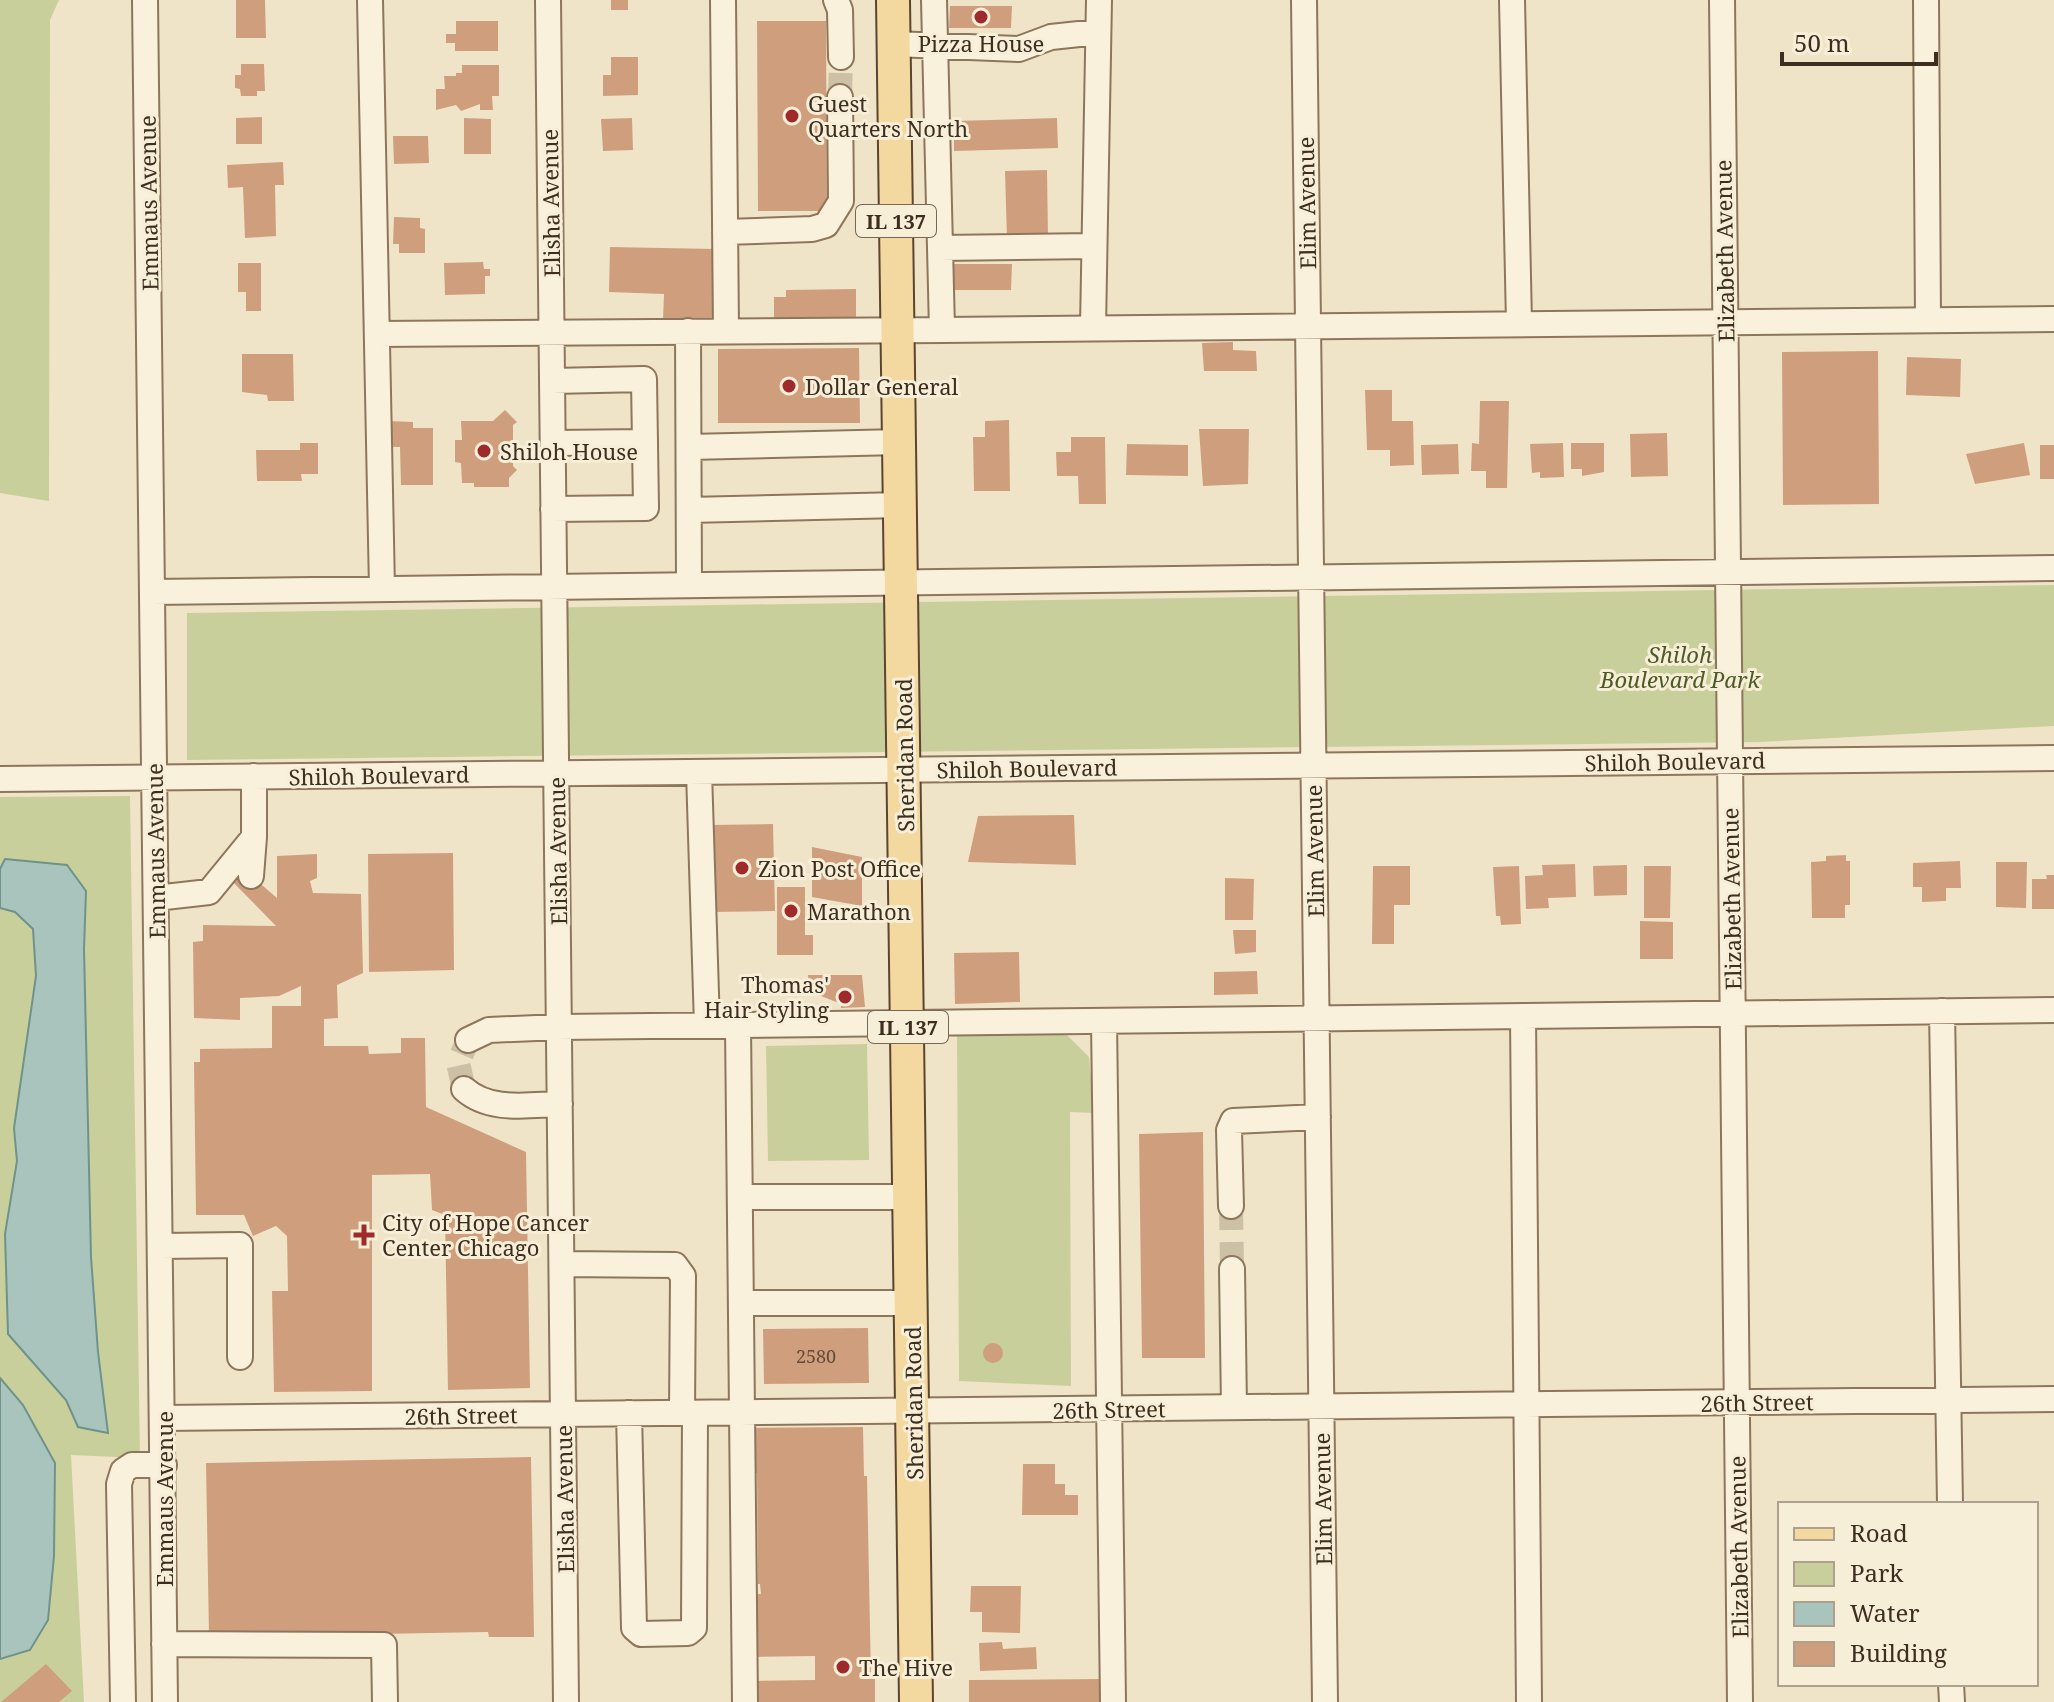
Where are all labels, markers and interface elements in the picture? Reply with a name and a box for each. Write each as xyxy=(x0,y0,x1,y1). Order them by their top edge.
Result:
marker: Pizza House xyxy=(972,8,990,26)
scale bar xyxy=(1782,16,1936,66)
text: 50 m xyxy=(1794,26,1850,59)
place label: Pizza House xyxy=(918,28,1044,58)
place label: Guest Quarters North xyxy=(808,88,968,143)
marker: Guest Quarters North xyxy=(783,107,801,125)
street label: Emmaus Avenue xyxy=(131,115,165,291)
street label: Elisha Avenue xyxy=(534,129,566,277)
street label: Elim Avenue xyxy=(1290,136,1322,270)
street label: Elizabeth Avenue xyxy=(1707,159,1741,343)
road number: IL 137 xyxy=(856,205,936,237)
place label: Dollar General xyxy=(805,371,959,401)
marker: Dollar General xyxy=(780,377,798,395)
place label: Shiloh House xyxy=(500,436,638,466)
marker: Shiloh House xyxy=(475,442,493,460)
park label: Shiloh Boulevard Park xyxy=(1599,639,1761,694)
street label: Sheridan Road xyxy=(888,677,920,832)
street label: Shiloh Boulevard xyxy=(1584,744,1766,778)
street label: Shiloh Boulevard xyxy=(936,751,1118,785)
street label: Shiloh Boulevard xyxy=(288,758,470,792)
street label: Emmaus Avenue xyxy=(138,763,172,939)
street label: Elisha Avenue xyxy=(541,777,573,925)
street label: Elim Avenue xyxy=(1298,784,1330,918)
street label: Elizabeth Avenue xyxy=(1714,807,1748,991)
place label: Zion Post Office xyxy=(758,853,921,883)
marker: Zion Post Office xyxy=(733,859,751,877)
place label: Marathon xyxy=(807,896,911,926)
marker: Marathon xyxy=(782,902,800,920)
place label: Thomas' Hair Styling xyxy=(704,969,829,1024)
marker: Thomas' Hair Styling xyxy=(836,988,854,1006)
road number: IL 137 xyxy=(868,1011,948,1043)
place label: City of Hope Cancer Center Chicago xyxy=(382,1207,590,1262)
marker: City of Hope Cancer Center Chicago xyxy=(353,1224,375,1246)
street label: Sheridan Road xyxy=(897,1325,929,1480)
house number: 2580 xyxy=(796,1344,836,1368)
street label: 26th Street xyxy=(1700,1386,1814,1418)
street label: 26th Street xyxy=(1052,1393,1166,1425)
street label: 26th Street xyxy=(404,1399,518,1431)
street label: Emmaus Avenue xyxy=(149,1411,179,1587)
street label: Elisha Avenue xyxy=(548,1425,580,1573)
street label: Elim Avenue xyxy=(1306,1432,1338,1566)
street label: Elizabeth Avenue xyxy=(1721,1455,1755,1639)
legend xyxy=(1778,1502,2038,1686)
text: Road xyxy=(1850,1516,1908,1549)
text: Park xyxy=(1850,1556,1904,1589)
text: Water xyxy=(1850,1596,1920,1629)
text: Building xyxy=(1850,1636,1947,1669)
place label: The Hive xyxy=(859,1652,953,1682)
marker: The Hive xyxy=(834,1658,852,1676)

